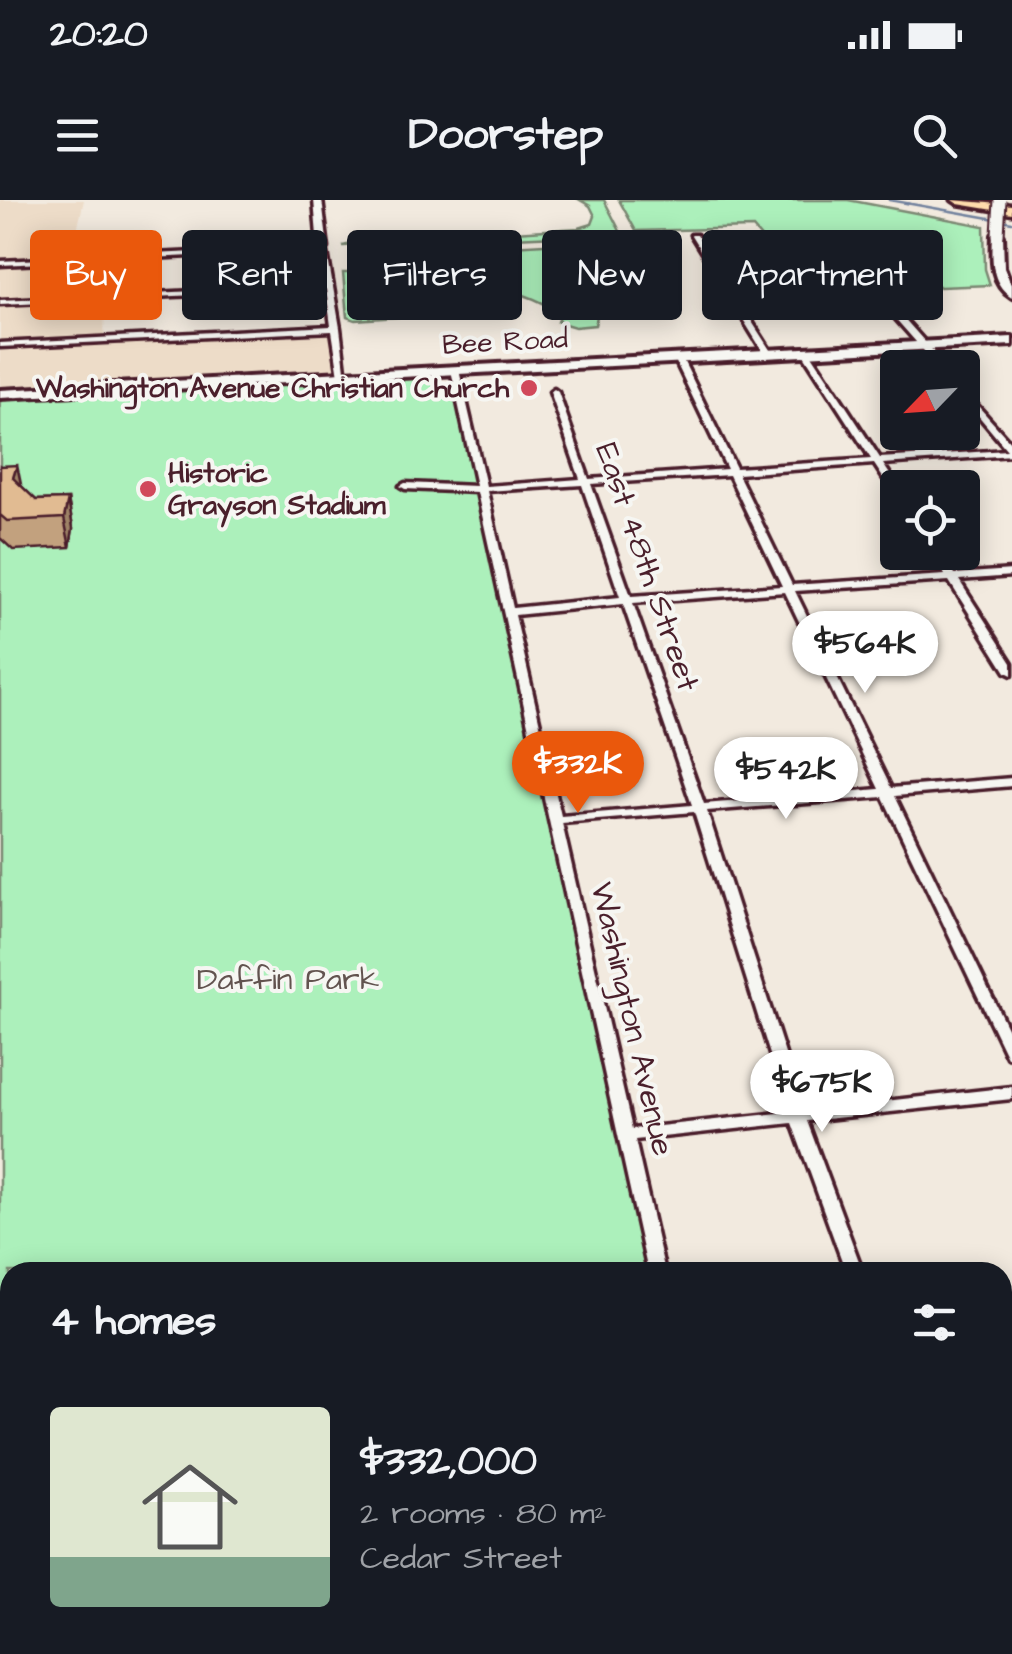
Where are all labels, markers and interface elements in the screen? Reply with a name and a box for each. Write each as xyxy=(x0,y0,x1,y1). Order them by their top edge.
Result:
text: 20:20 xyxy=(50,9,148,61)
text: Doorstep xyxy=(409,104,603,166)
icon: menu xyxy=(50,108,105,163)
icon: search xyxy=(907,108,962,163)
chip: Buy xyxy=(30,230,162,320)
chip: Rent xyxy=(182,230,327,320)
chip: Filters xyxy=(347,230,522,320)
chip: New xyxy=(542,230,682,320)
chip: Apartment xyxy=(702,230,943,320)
street label: Bee Road xyxy=(441,319,569,365)
north arrow xyxy=(880,350,980,450)
map controls xyxy=(880,350,980,570)
place label: Washington Avenue Christian Church xyxy=(35,369,510,410)
marker: Washington Avenue Christian Church xyxy=(518,377,540,399)
street label: East 48th Street xyxy=(583,437,711,697)
place label: Historic Grayson Stadium xyxy=(168,454,387,528)
button: locate xyxy=(880,470,980,570)
marker: Historic Grayson Stadium xyxy=(137,478,159,500)
pin: $564K xyxy=(795,611,935,696)
text: $564K xyxy=(814,621,916,666)
pin: $332K xyxy=(508,731,648,816)
pin: $542K xyxy=(716,737,856,822)
text: $332K xyxy=(534,741,622,786)
text: $542K xyxy=(736,747,836,792)
street label: Washington Avenue xyxy=(579,878,685,1160)
park label: Daffin Park xyxy=(197,957,380,1002)
pin: $675K xyxy=(752,1050,892,1135)
text: $675K xyxy=(772,1060,872,1105)
text: 4 homes xyxy=(50,1293,216,1351)
icon: filters xyxy=(907,1295,962,1350)
text: $332,000 xyxy=(360,1433,537,1491)
icon: home xyxy=(130,1447,250,1567)
text: 2 rooms · 80 m² xyxy=(360,1491,607,1536)
text: Cedar Street xyxy=(360,1536,562,1581)

